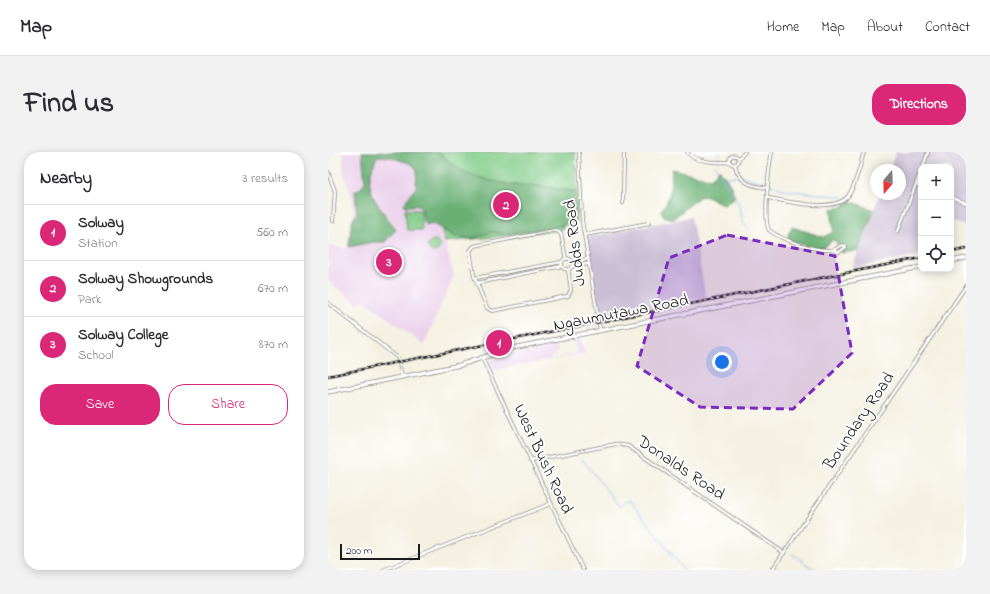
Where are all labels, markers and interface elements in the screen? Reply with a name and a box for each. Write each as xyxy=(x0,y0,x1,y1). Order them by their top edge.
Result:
text: Map xyxy=(20,14,52,41)
text: Home xyxy=(767,17,799,38)
text: Map xyxy=(821,17,845,38)
text: About xyxy=(867,17,903,38)
text: Contact xyxy=(925,17,970,38)
text: Find us xyxy=(24,84,114,125)
button: Directions xyxy=(872,84,966,125)
north arrow xyxy=(870,164,906,200)
map controls xyxy=(918,164,954,272)
button: + xyxy=(918,164,954,200)
text: Nearby xyxy=(40,166,92,191)
text: 3 results xyxy=(242,169,288,188)
pin: 2 xyxy=(493,190,519,220)
street label: Judds Road xyxy=(557,198,593,288)
button: − xyxy=(918,200,954,236)
text: Solway xyxy=(78,212,124,234)
text: 1 xyxy=(51,223,55,242)
text: 560 m xyxy=(256,223,288,242)
text: Station xyxy=(78,234,118,253)
button: locate xyxy=(918,236,954,272)
pin: 3 xyxy=(376,247,402,277)
text: Solway Showgrounds xyxy=(78,268,213,290)
text: 2 xyxy=(50,279,56,298)
text: 670 m xyxy=(258,279,288,298)
street label: Ngaumutawa Road xyxy=(551,288,692,340)
text: Park xyxy=(78,290,102,309)
text: Solway College xyxy=(78,324,168,346)
pin: 1 xyxy=(486,328,512,358)
text: 3 xyxy=(50,335,56,354)
text: 870 m xyxy=(259,335,288,354)
text: School xyxy=(78,346,114,365)
your location xyxy=(712,352,732,372)
street label: Boundary Road xyxy=(816,367,902,476)
button: Save xyxy=(40,384,160,425)
button: Share xyxy=(168,384,288,425)
street label: West Bush Road xyxy=(507,400,580,518)
street label: Donalds Road xyxy=(631,429,730,507)
scale bar xyxy=(340,542,420,561)
text: 200 m xyxy=(346,543,372,559)

